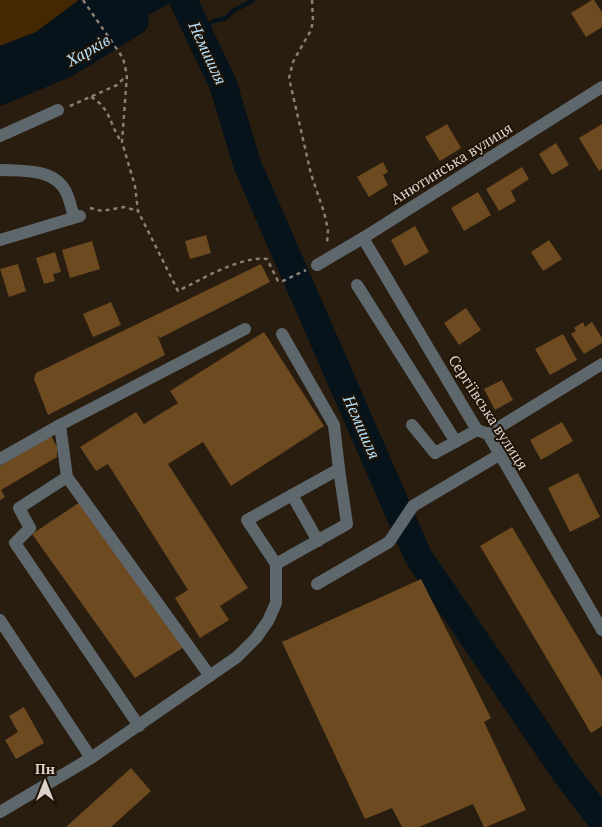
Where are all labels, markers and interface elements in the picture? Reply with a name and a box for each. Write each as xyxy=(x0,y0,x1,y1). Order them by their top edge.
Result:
water label: Немишля xyxy=(183,17,232,88)
water label: Харків xyxy=(61,28,114,72)
street label: Анютинська вулиця xyxy=(386,117,516,209)
street label: Сергіївська вулиця xyxy=(444,351,534,473)
water label: Немишля xyxy=(338,391,386,462)
north arrow xyxy=(20,757,70,807)
text: Пн xyxy=(35,759,55,778)

